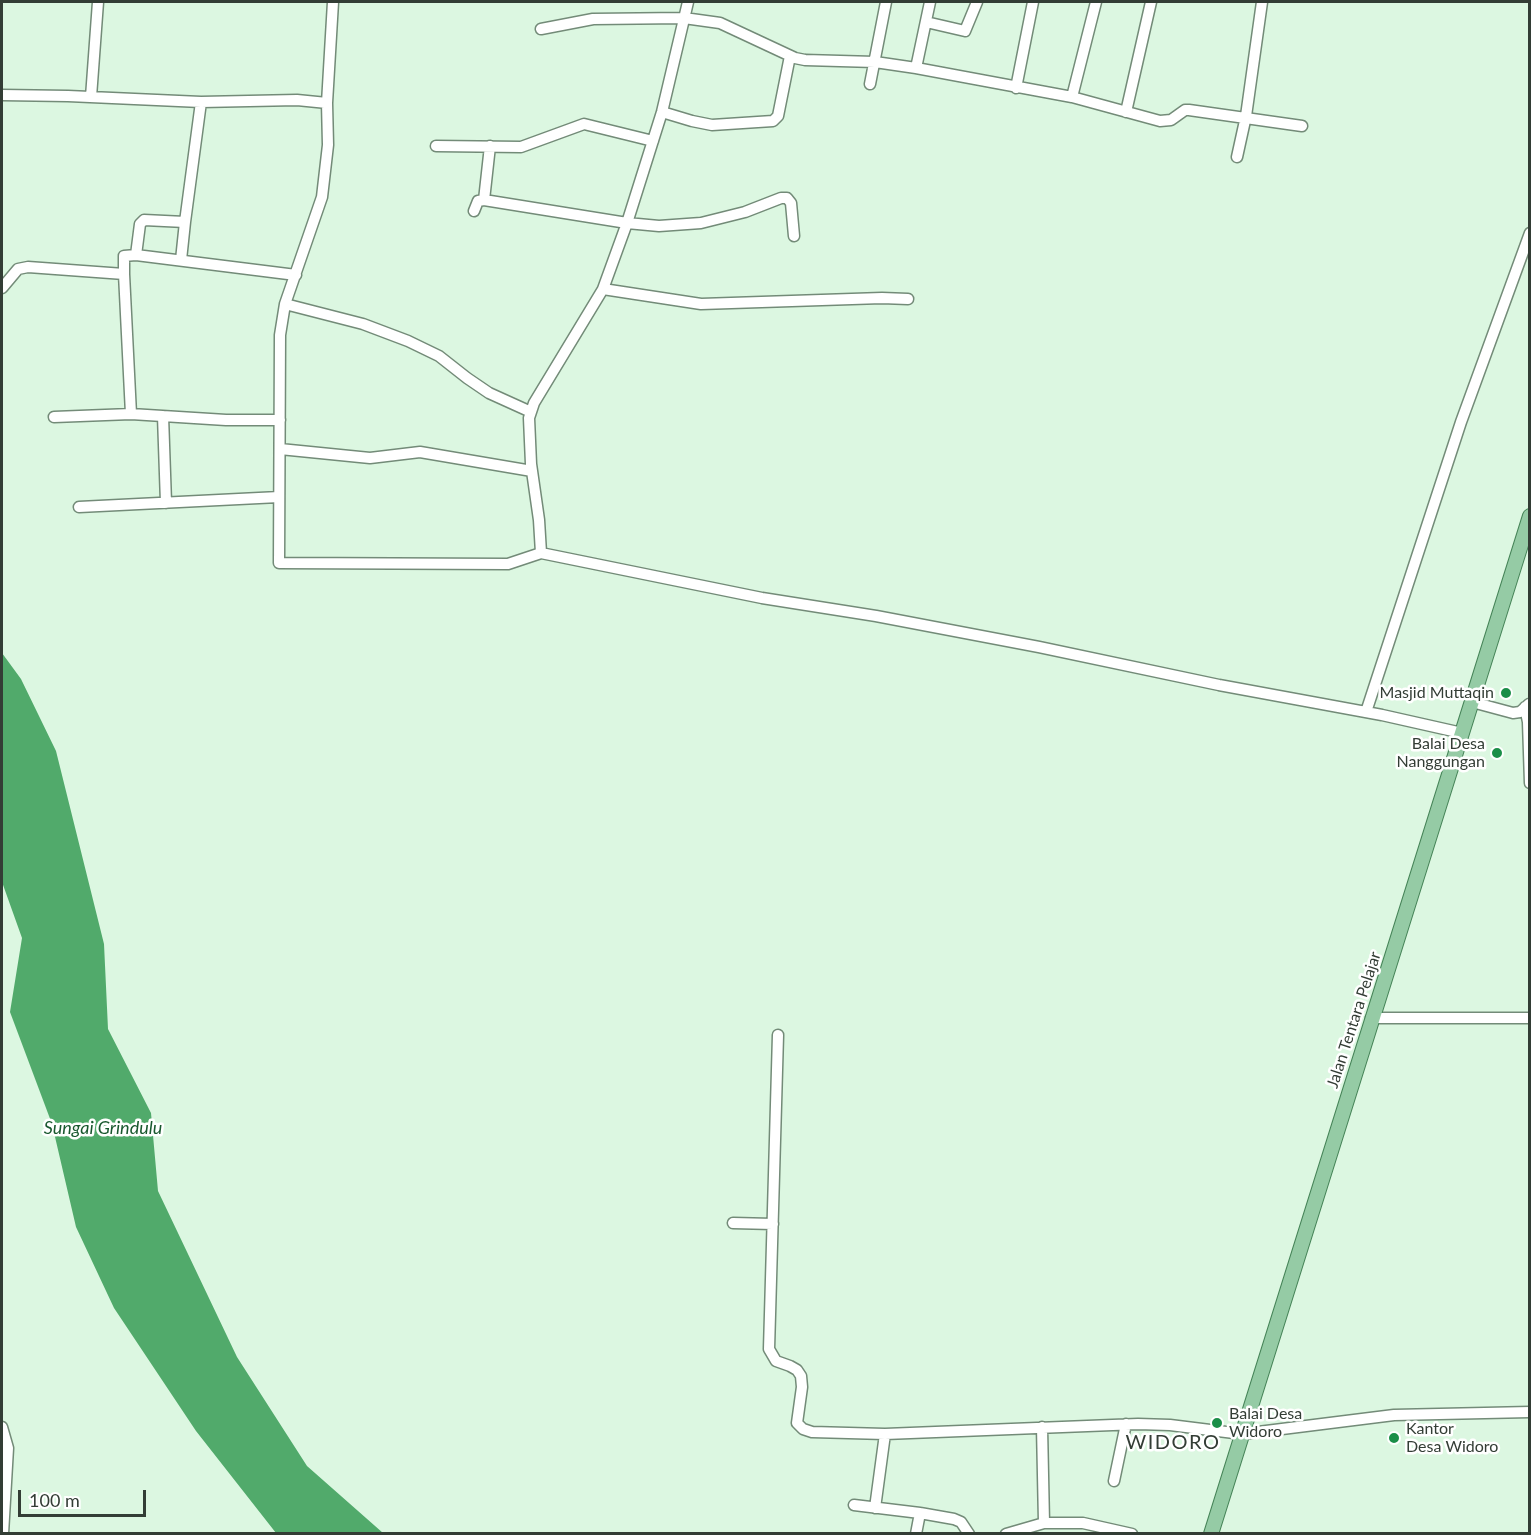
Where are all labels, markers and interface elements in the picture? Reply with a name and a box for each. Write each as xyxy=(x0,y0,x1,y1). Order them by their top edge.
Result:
place label: Masjid Muttaqin xyxy=(1380,683,1494,703)
marker: Masjid Muttaqin xyxy=(1499,686,1513,700)
place label: Balai Desa Nanggungan xyxy=(1396,734,1485,772)
marker: Balai Desa Nanggungan xyxy=(1490,746,1504,760)
street label: Jalan Tentara Pelajar xyxy=(1323,949,1385,1091)
water label: Sungai Grindulu xyxy=(44,1117,162,1139)
place label: Balai Desa Widoro xyxy=(1229,1404,1302,1442)
marker: Balai Desa Widoro xyxy=(1210,1416,1224,1430)
place label: Kantor Desa Widoro xyxy=(1406,1419,1498,1457)
district label: WIDORO xyxy=(1126,1431,1220,1455)
marker: Kantor Desa Widoro xyxy=(1387,1431,1401,1445)
scale bar xyxy=(21,1478,148,1516)
text: 100 m xyxy=(29,1489,80,1511)

